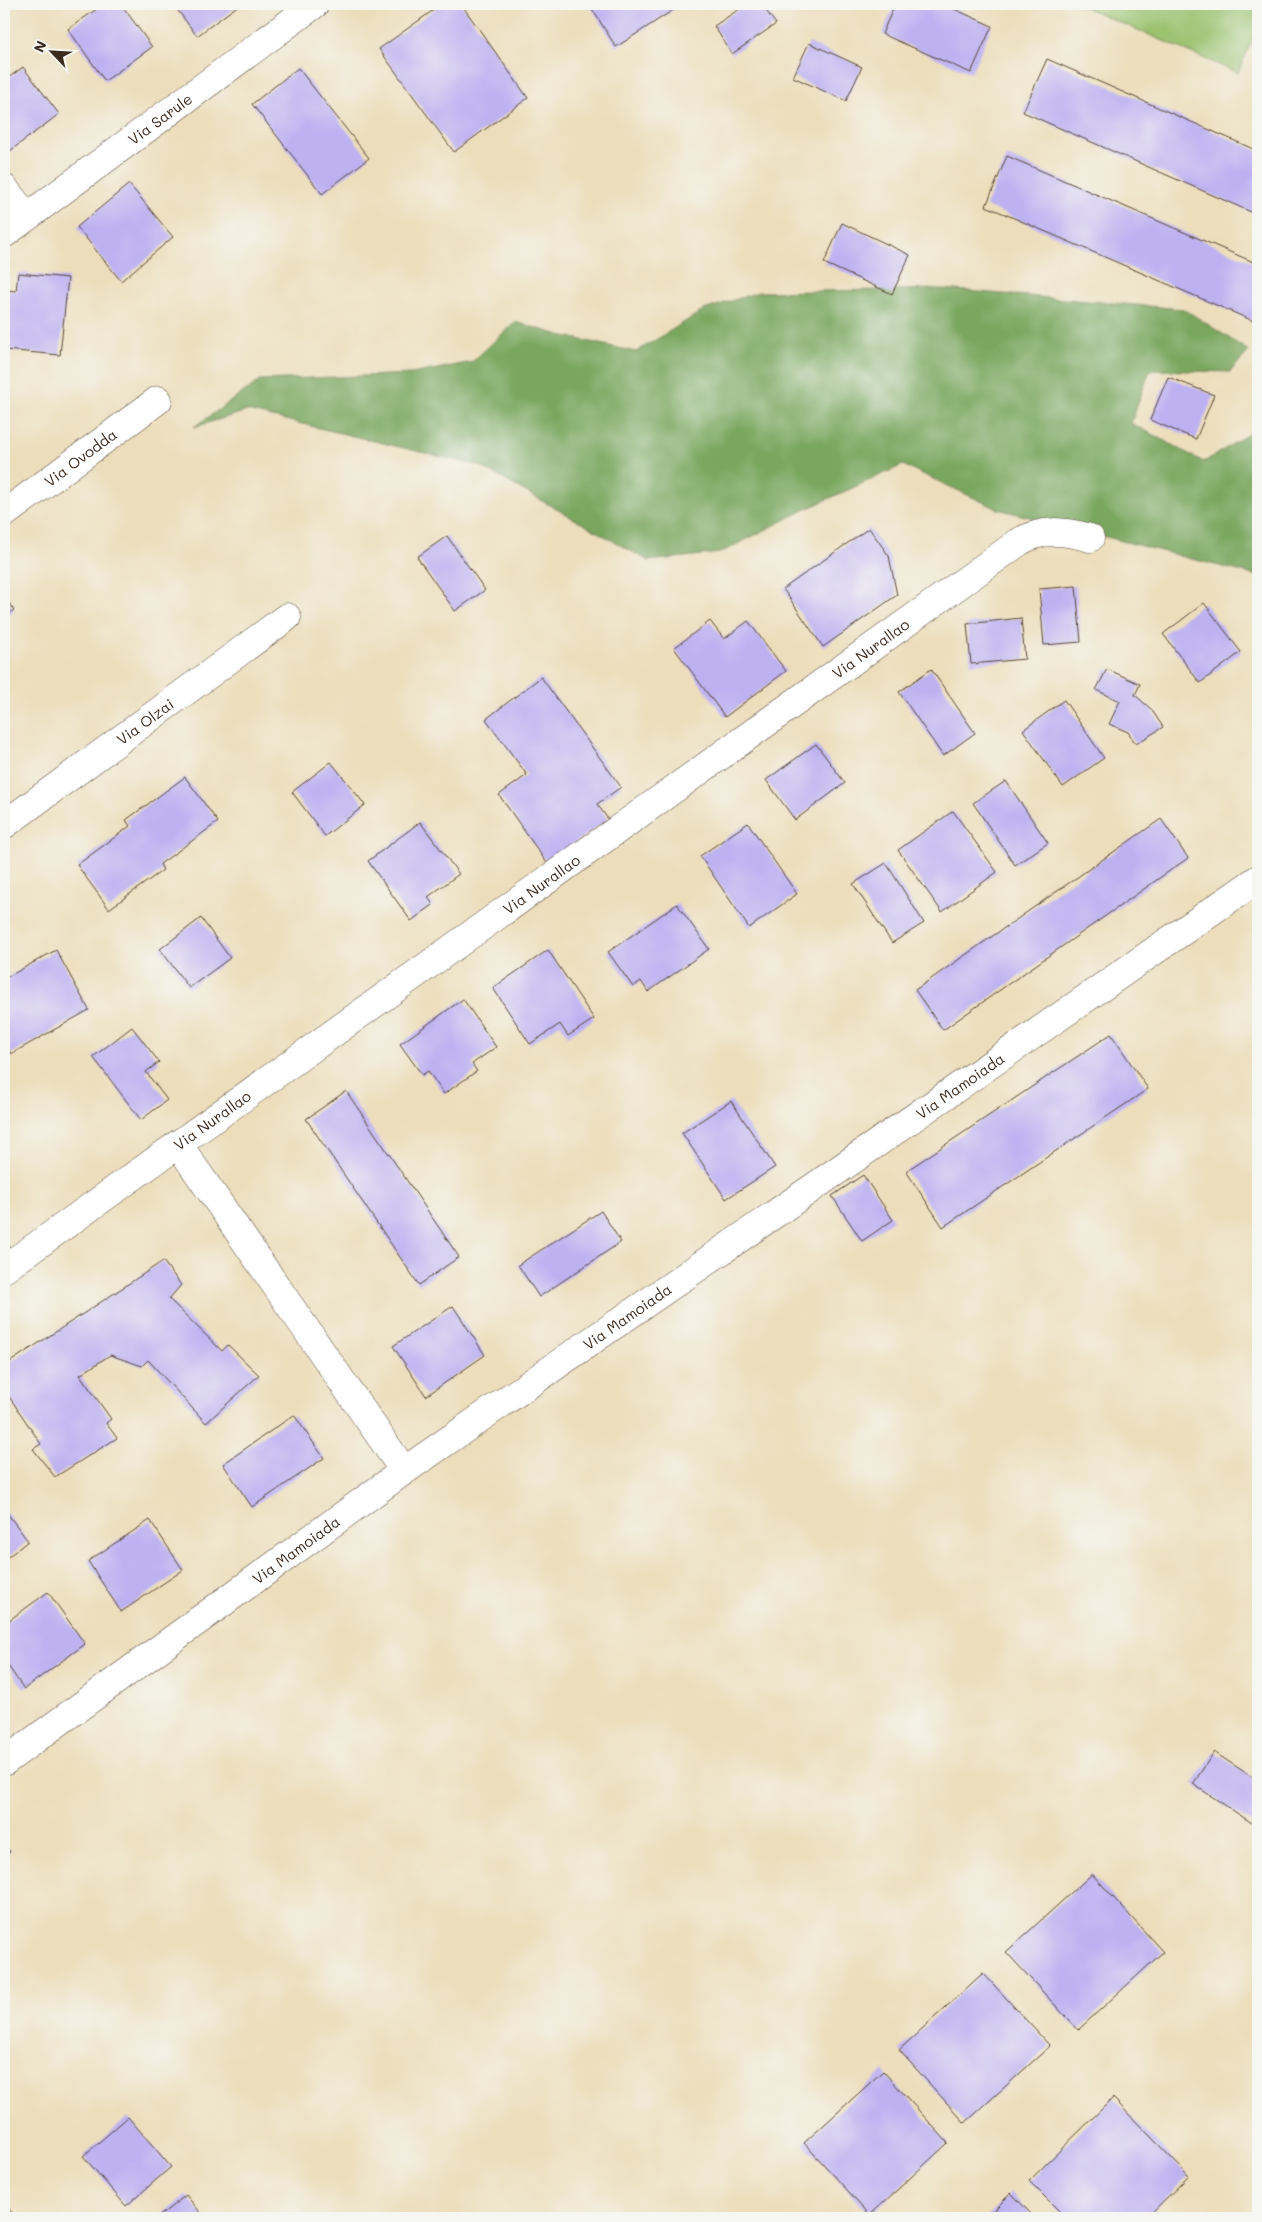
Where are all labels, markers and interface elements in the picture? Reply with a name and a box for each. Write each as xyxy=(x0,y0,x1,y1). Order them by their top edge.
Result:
north arrow xyxy=(28,28,78,78)
text: N xyxy=(29,37,51,55)
street label: Via Sarule xyxy=(124,88,196,149)
street label: Via Ovodda xyxy=(40,424,121,491)
street label: Via Nurallao xyxy=(828,614,913,683)
street label: Via Olzai xyxy=(112,694,178,749)
street label: Via Nurallao xyxy=(499,850,584,919)
street label: Via Mamoiada xyxy=(912,1048,1008,1123)
street label: Via Nurallao xyxy=(170,1085,255,1154)
street label: Via Mamoiada xyxy=(579,1279,675,1354)
street label: Via Mamoiada xyxy=(248,1511,344,1588)

